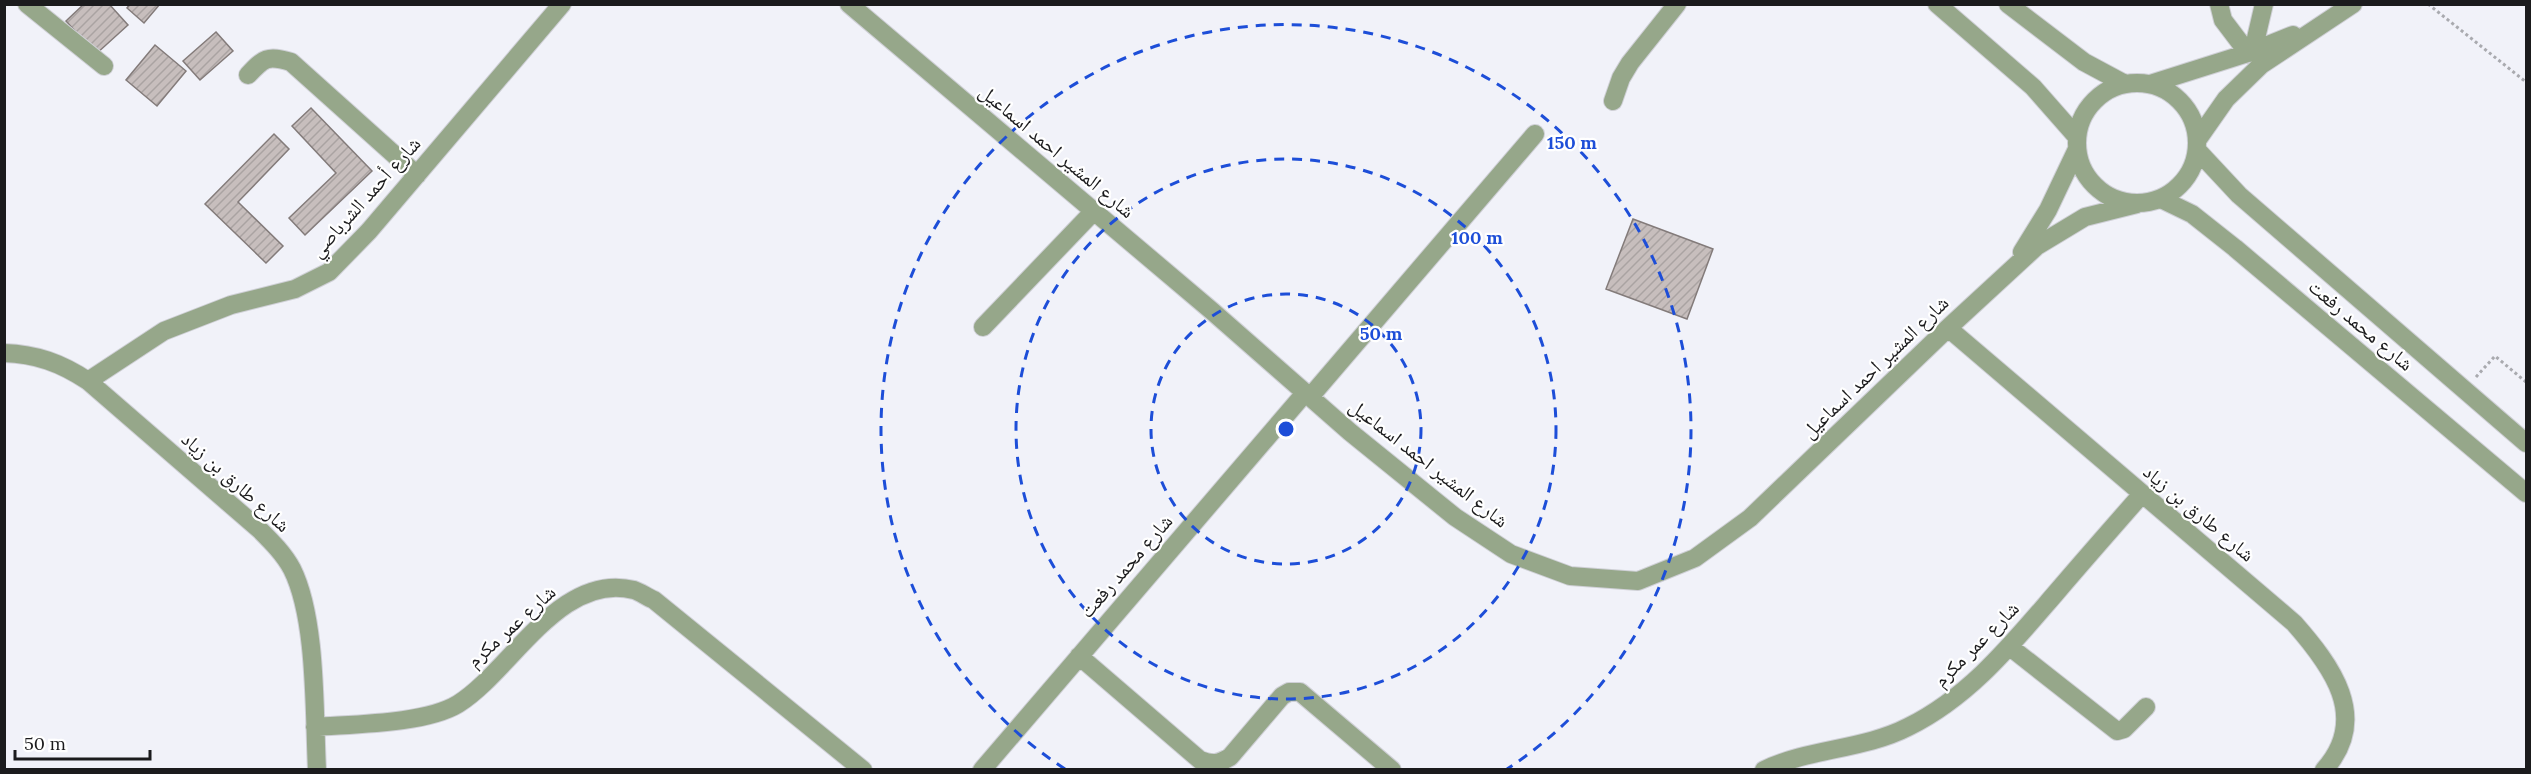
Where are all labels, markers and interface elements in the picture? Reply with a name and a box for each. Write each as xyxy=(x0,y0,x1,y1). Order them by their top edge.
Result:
street label: شارع المشير احمد اسماعيل xyxy=(974,78,1140,224)
street label: شارع أحمد الشرباصي xyxy=(304,131,429,265)
text: 150 m xyxy=(1547,131,1597,154)
text: 100 m xyxy=(1451,226,1503,249)
street label: شارع محمد رفعت xyxy=(2303,273,2419,377)
street label: شارع المشير احمد اسماعيل xyxy=(1796,290,1954,444)
text: 50 m xyxy=(1360,322,1403,345)
street label: شارع المشير احمد اسماعيل xyxy=(1344,393,1514,533)
centre of rings xyxy=(1276,419,1296,439)
street label: شارع طارق بن زياد xyxy=(176,426,296,538)
street label: شارع طارق بن زياد xyxy=(2138,459,2260,567)
street label: شارع محمد رفعت xyxy=(1074,509,1178,623)
street label: شارع عمر مكرم xyxy=(461,579,562,674)
street label: شارع عمر مكرم xyxy=(1928,596,2025,693)
scale bar xyxy=(15,723,150,761)
text: 50 m xyxy=(24,732,66,755)

